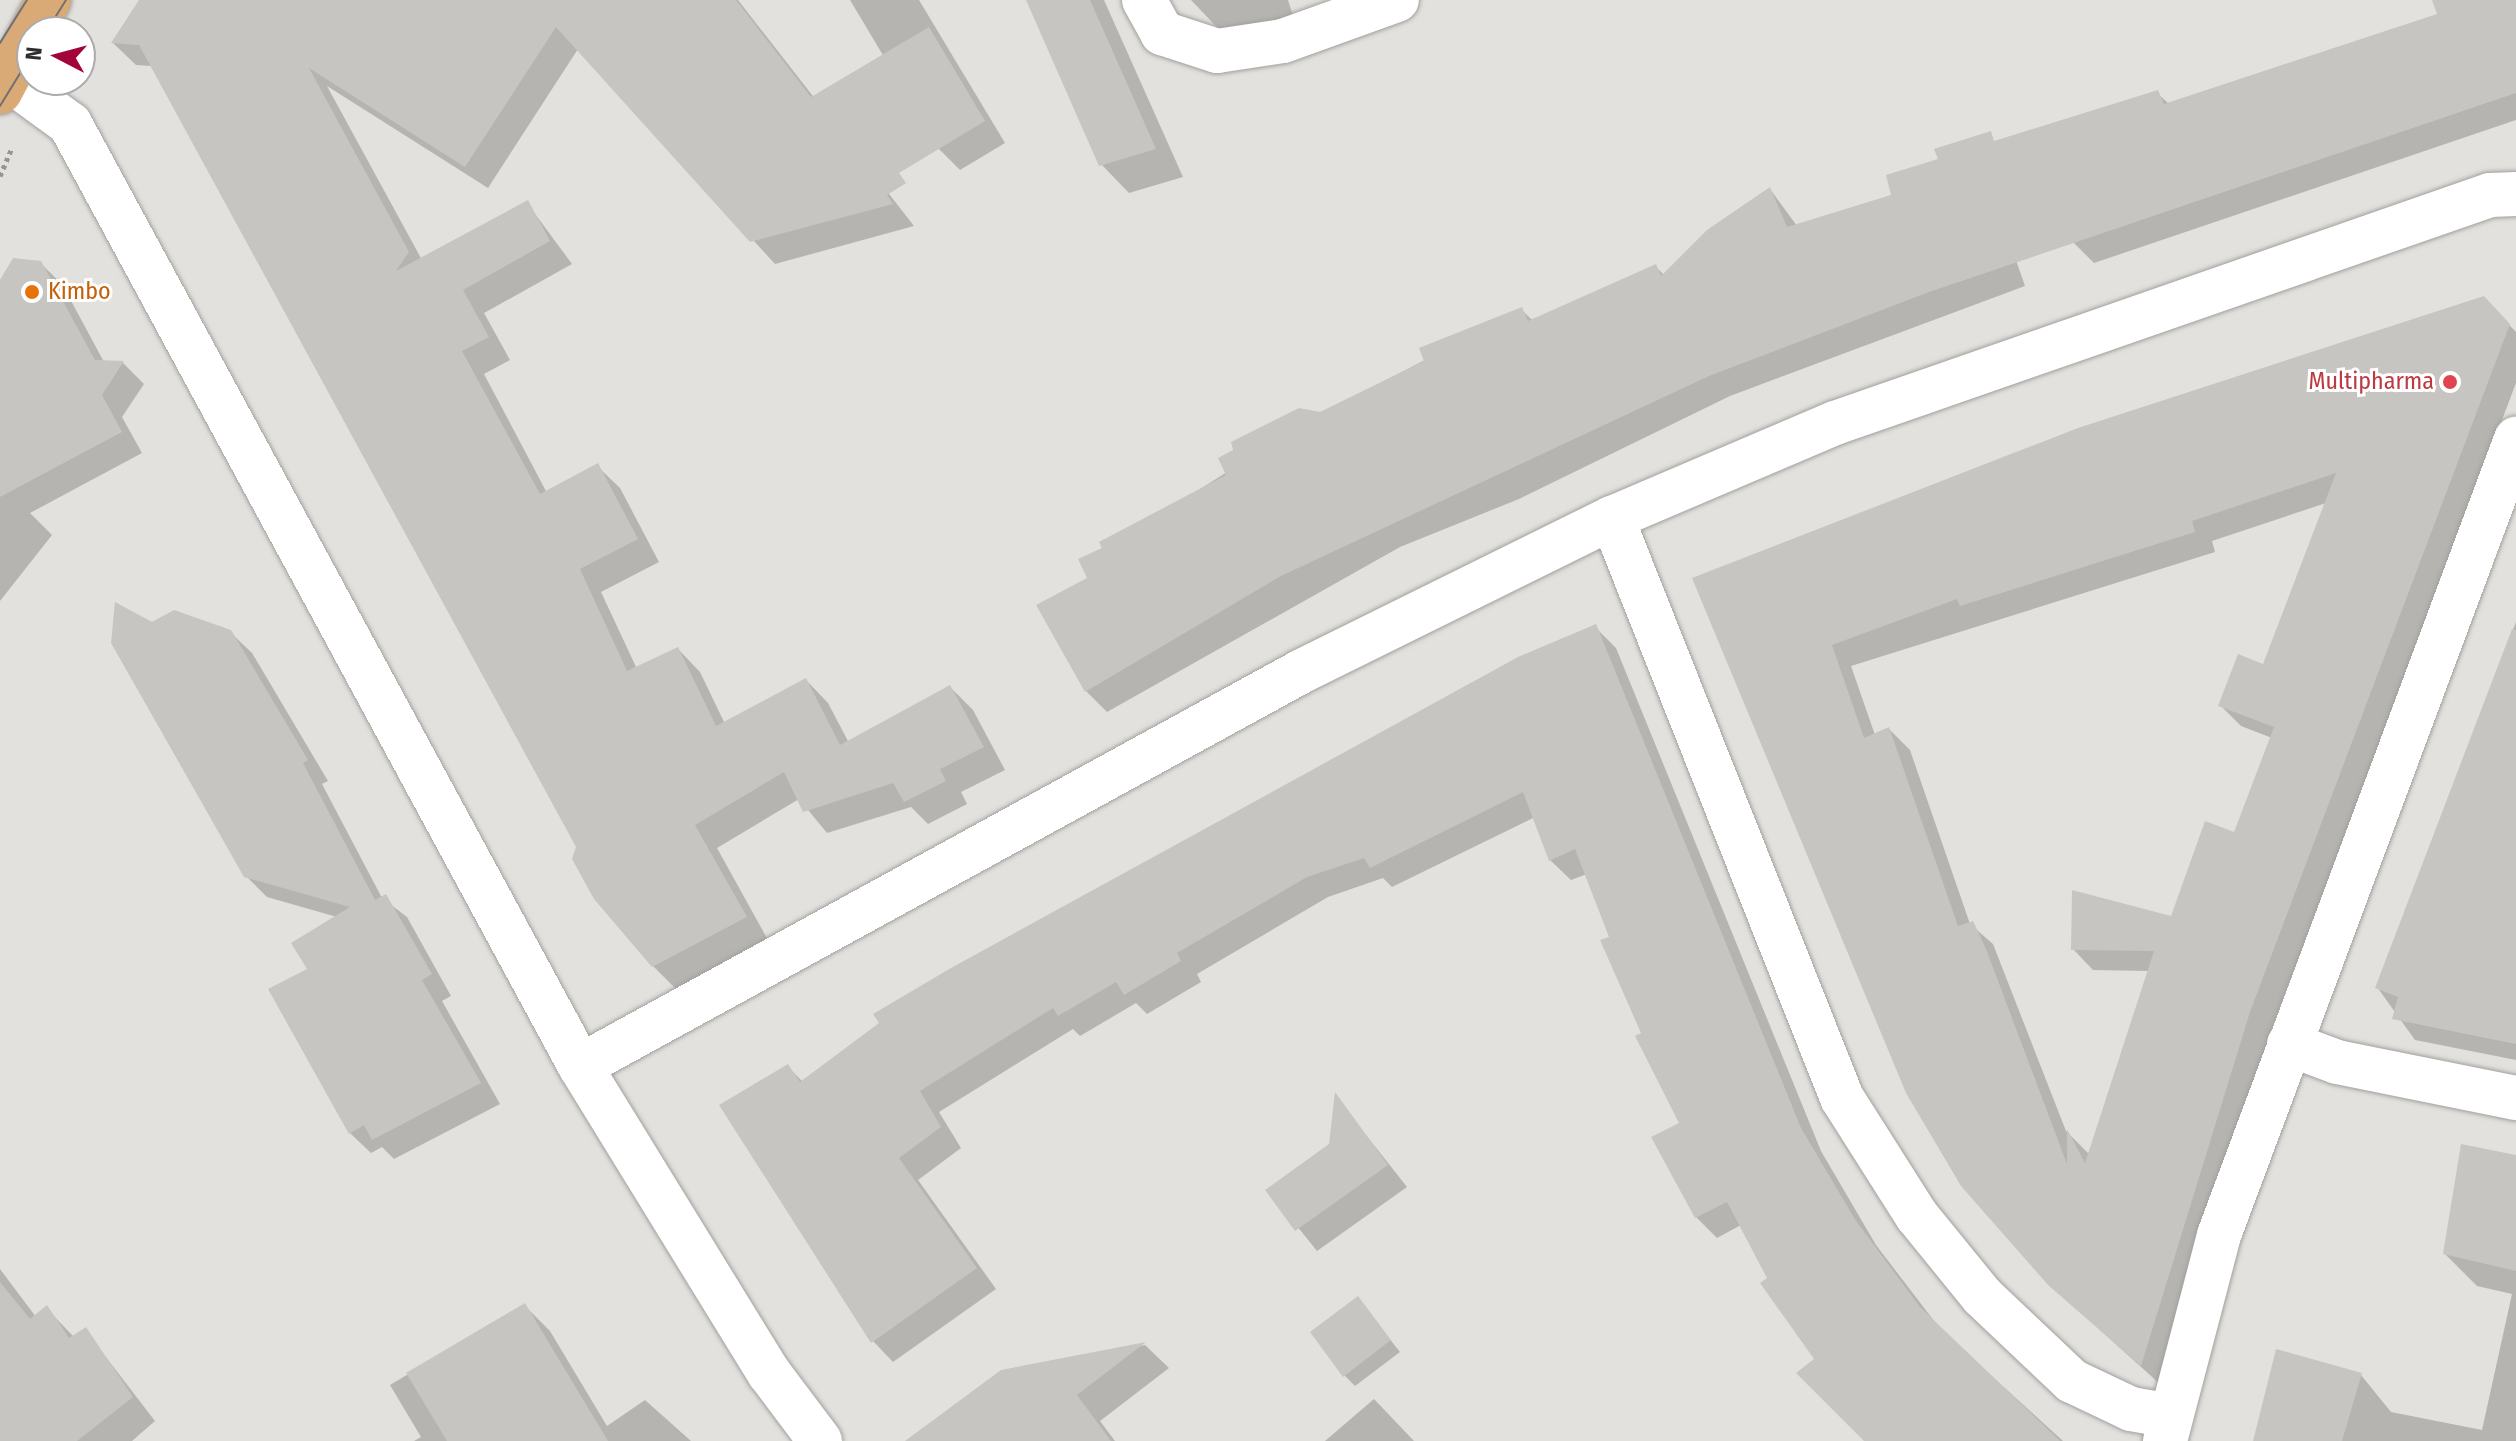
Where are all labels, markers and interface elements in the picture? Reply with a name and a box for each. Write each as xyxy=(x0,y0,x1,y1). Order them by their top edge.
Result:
north arrow xyxy=(16,16,96,96)
text: N xyxy=(20,46,48,62)
place label: Kimbo xyxy=(48,278,111,306)
marker: Kimbo xyxy=(23,283,41,301)
place label: Multipharma xyxy=(2308,368,2434,396)
marker: Multipharma xyxy=(2441,373,2459,391)

